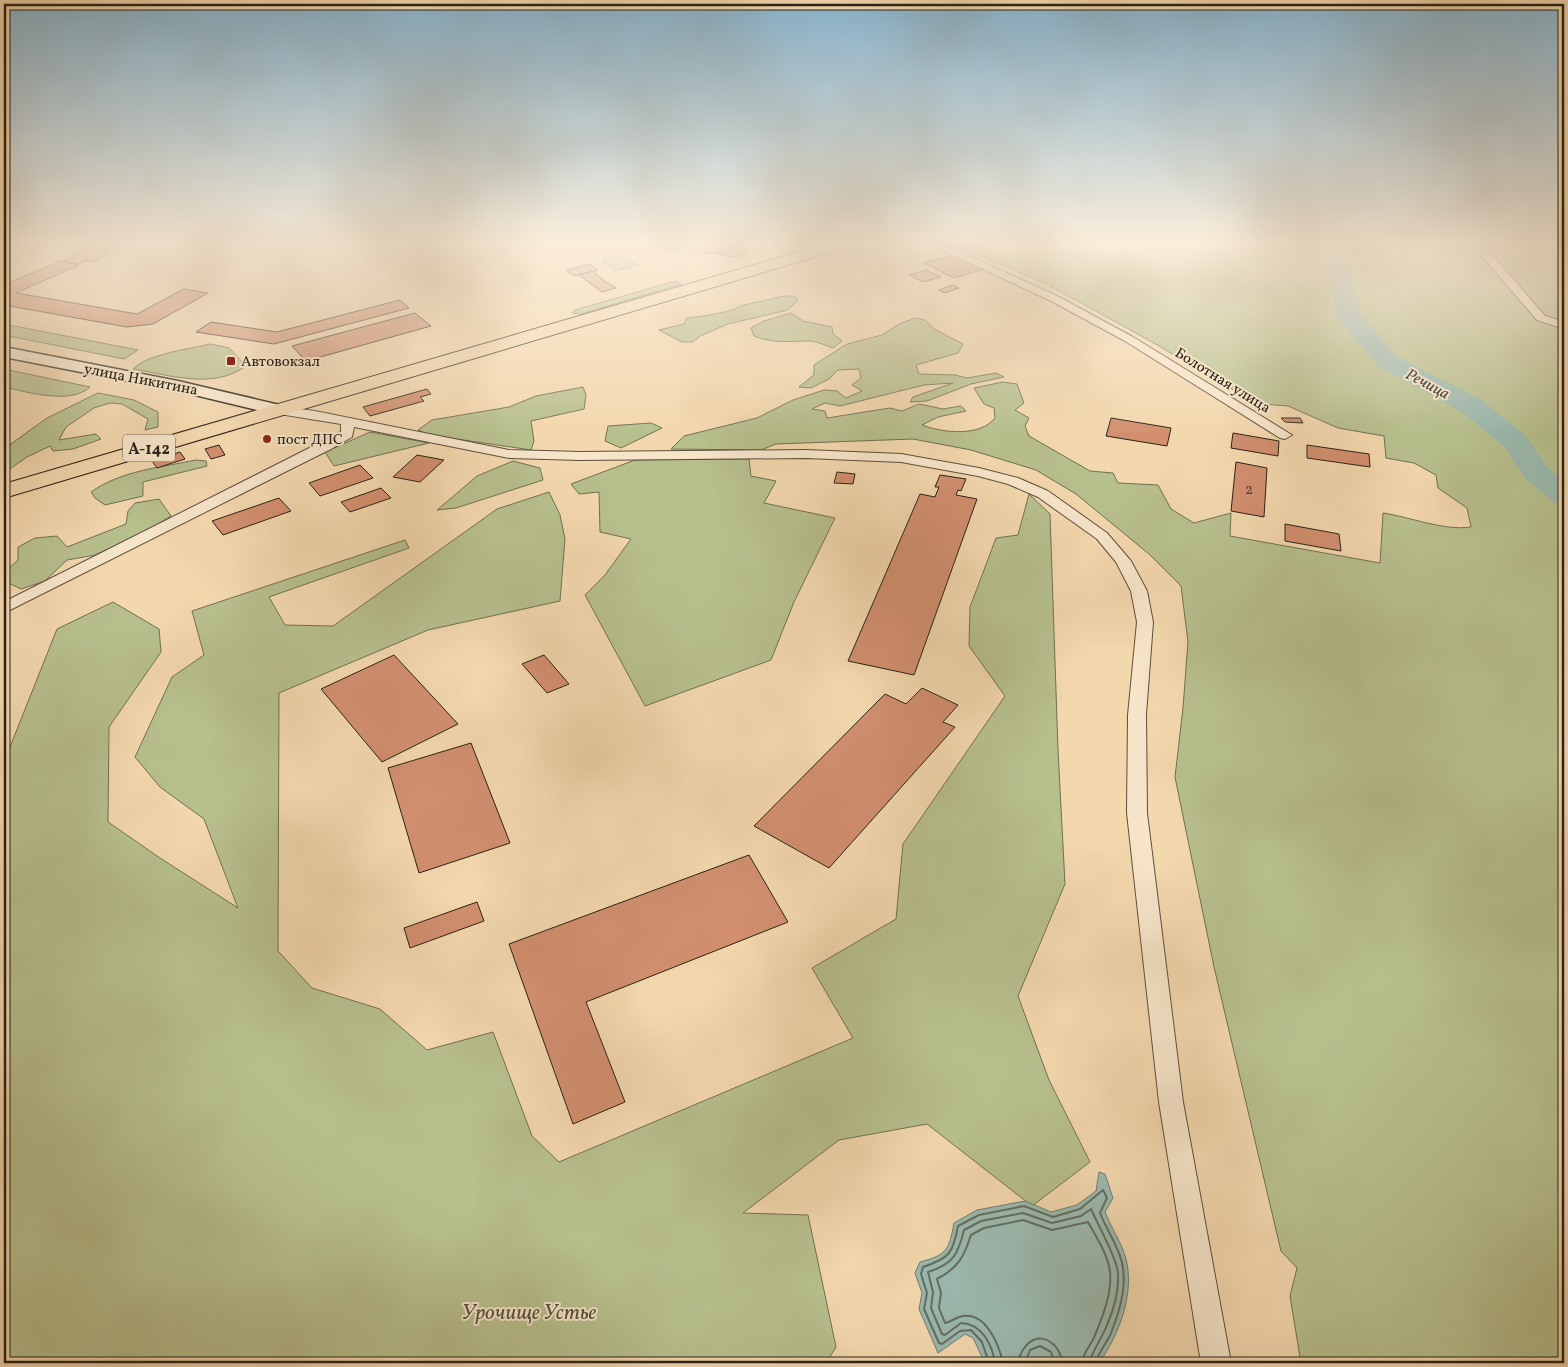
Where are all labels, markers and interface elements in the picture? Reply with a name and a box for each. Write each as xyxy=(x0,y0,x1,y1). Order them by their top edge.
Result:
street label: Болотная улица xyxy=(1170,343,1274,419)
place label: Автовокзал xyxy=(241,352,320,373)
marker: Автовокзал xyxy=(225,355,237,367)
street label: улица Никитина xyxy=(82,359,199,402)
water label: Речица xyxy=(1401,364,1453,406)
place label: пост ДПС xyxy=(277,430,343,451)
marker: пост ДПС xyxy=(261,433,273,445)
road number: А-142 xyxy=(123,434,175,462)
house number: 2 xyxy=(1245,480,1253,501)
park label: Урочище Устье xyxy=(462,1299,597,1328)

